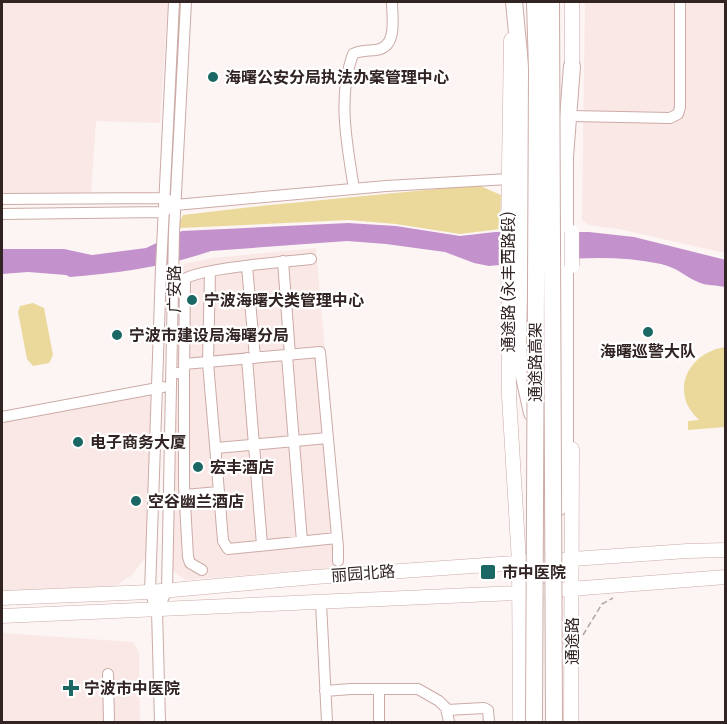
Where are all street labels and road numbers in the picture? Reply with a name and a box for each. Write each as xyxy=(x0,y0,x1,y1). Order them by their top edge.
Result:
street label: 通途路 (永丰西路段) xyxy=(499,211,518,353)
street label: 广安路 xyxy=(165,265,184,313)
street label: 通途路高架 xyxy=(526,322,545,402)
street label: 丽园北路 xyxy=(330,562,396,585)
street label: 通途路 xyxy=(563,617,582,665)

